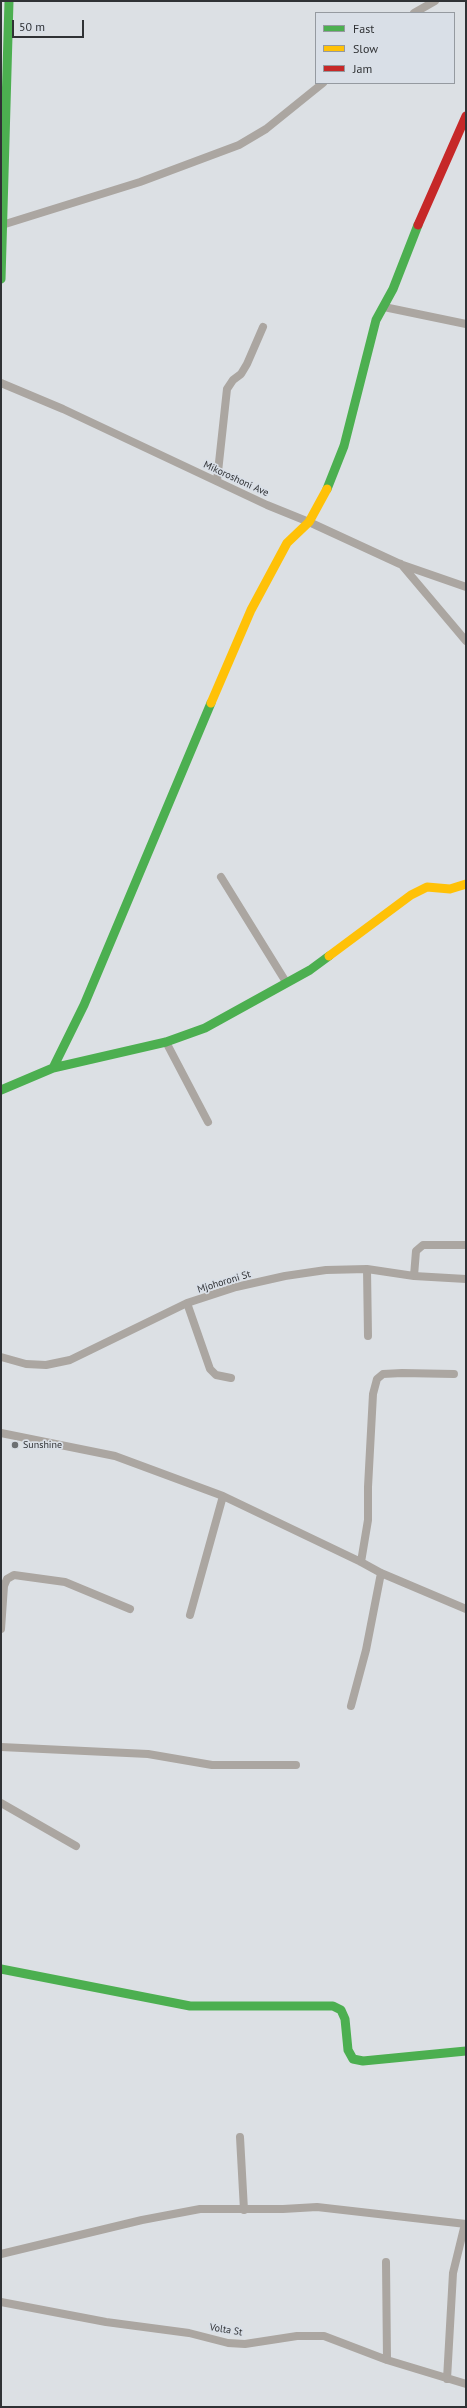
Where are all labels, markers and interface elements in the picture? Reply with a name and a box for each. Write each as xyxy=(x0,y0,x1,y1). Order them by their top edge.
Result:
scale bar xyxy=(14,12,86,38)
legend xyxy=(315,12,455,84)
text: 50 m xyxy=(19,19,45,34)
text: Fast xyxy=(353,21,374,36)
text: Slow xyxy=(353,41,378,56)
text: Jam xyxy=(353,61,372,76)
street label: Mikoroshoni Ave xyxy=(202,459,270,499)
street label: Mjohoroni St xyxy=(196,1268,252,1296)
place label: Sunshine xyxy=(23,1439,62,1451)
marker: Sunshine xyxy=(10,1440,20,1450)
street label: Volta St xyxy=(209,2321,243,2339)

